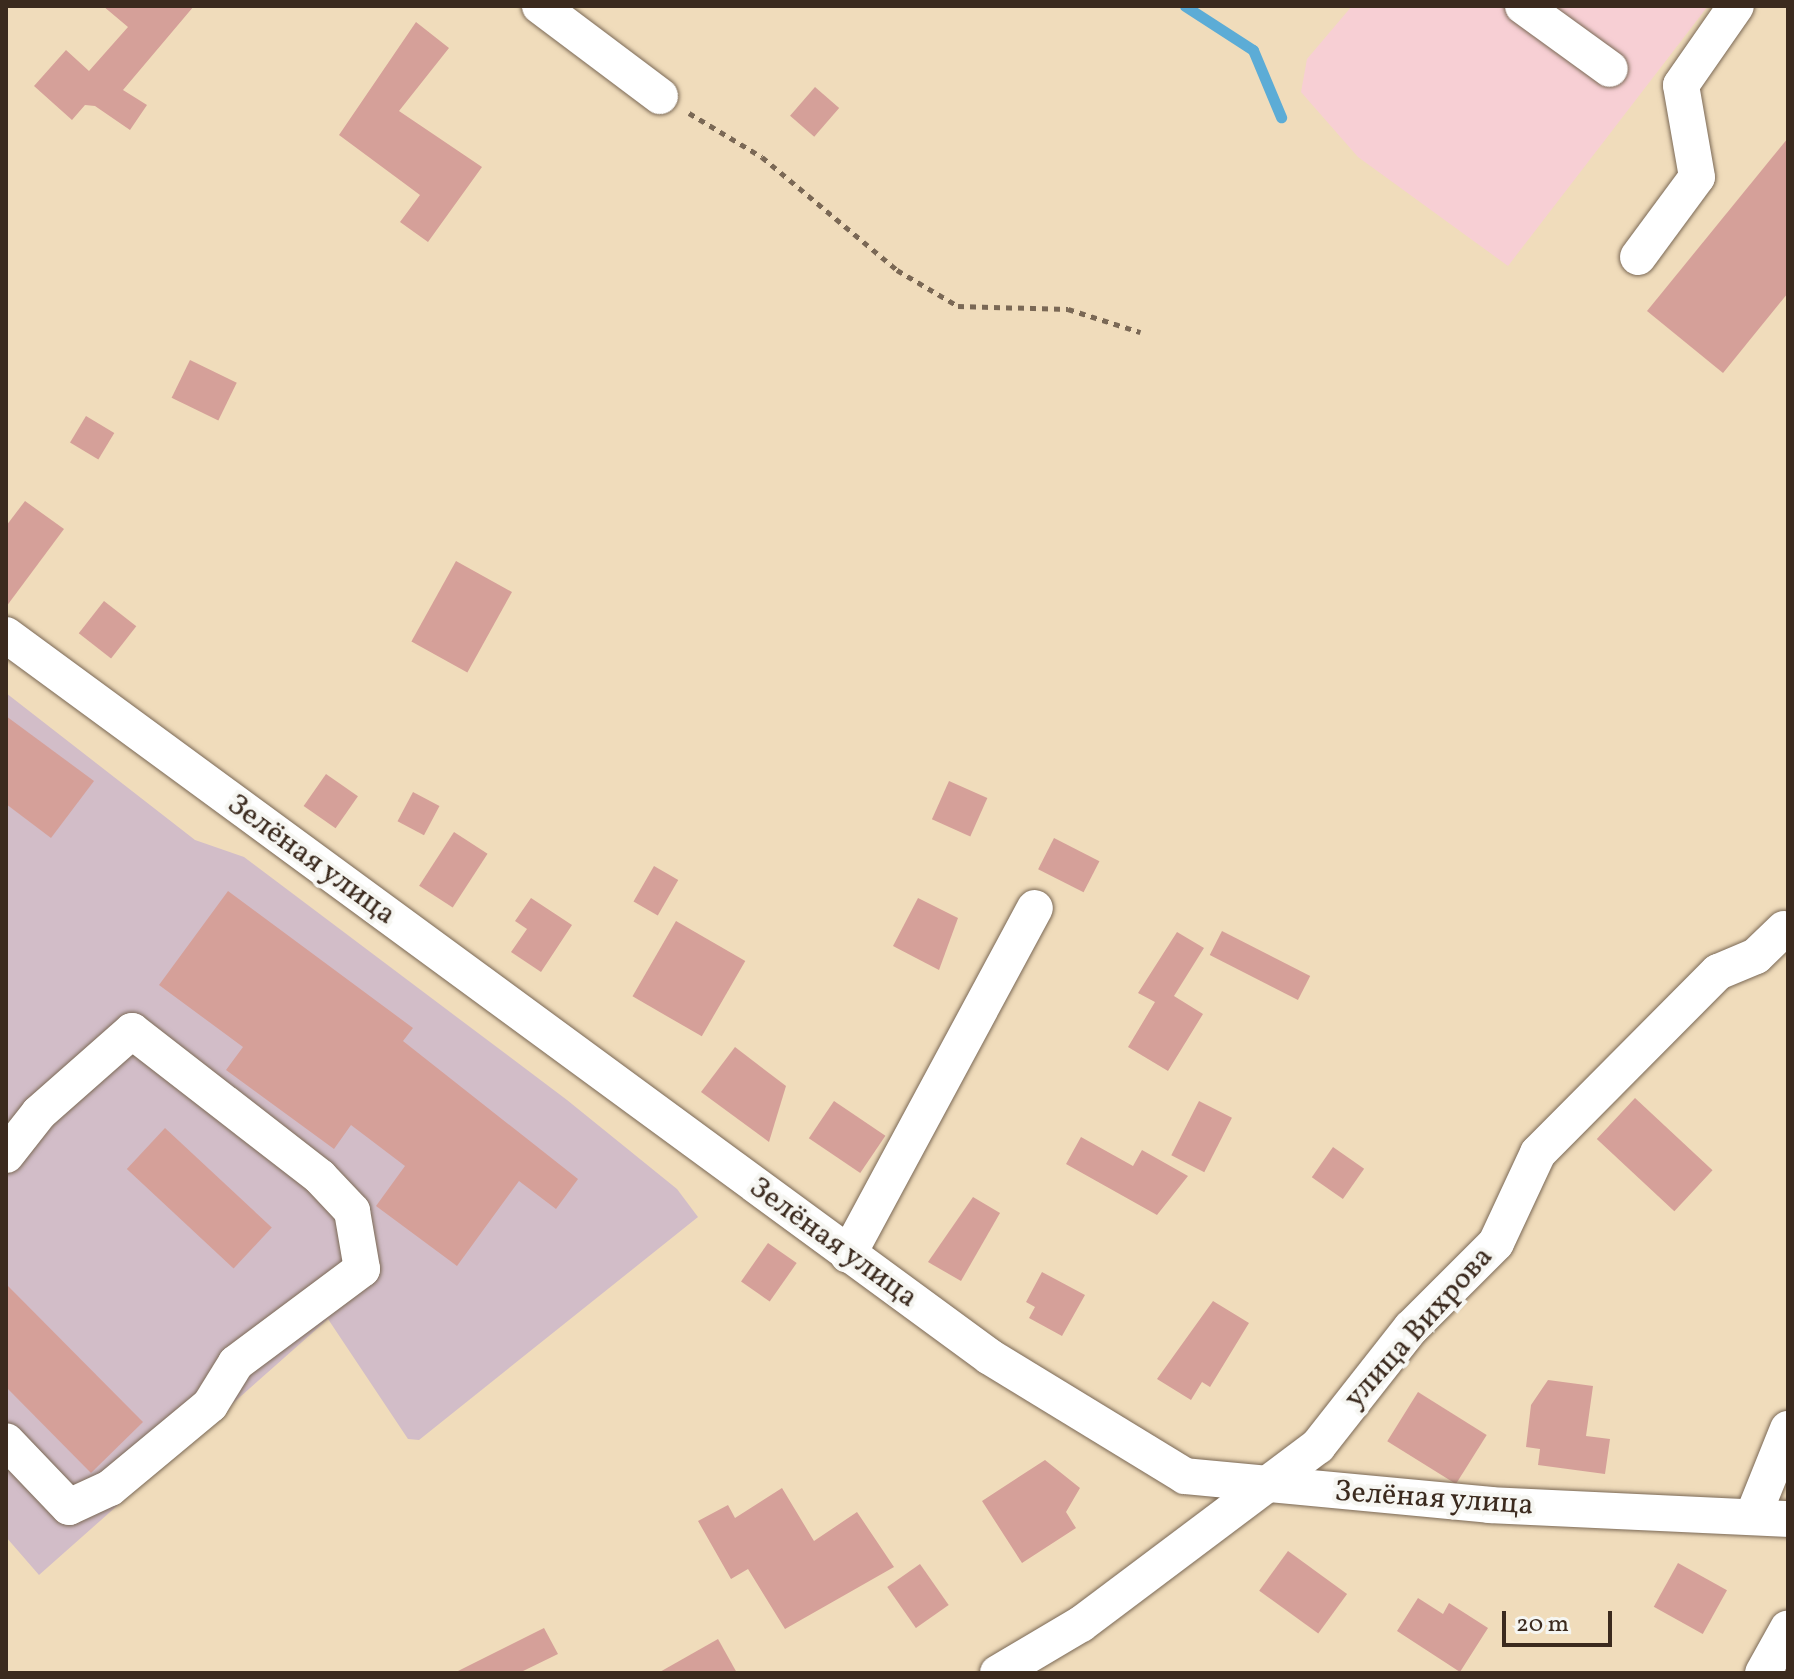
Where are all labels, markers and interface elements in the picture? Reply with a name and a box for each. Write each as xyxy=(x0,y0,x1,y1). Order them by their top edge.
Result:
street label: Зелёная улица xyxy=(219,787,403,933)
street label: Зелёная улица xyxy=(741,1170,925,1316)
street label: улица Вихрова xyxy=(1337,1240,1501,1416)
street label: Зелёная улица xyxy=(1333,1474,1535,1524)
scale bar xyxy=(1506,1595,1616,1645)
text: 20 m xyxy=(1516,1608,1569,1642)

